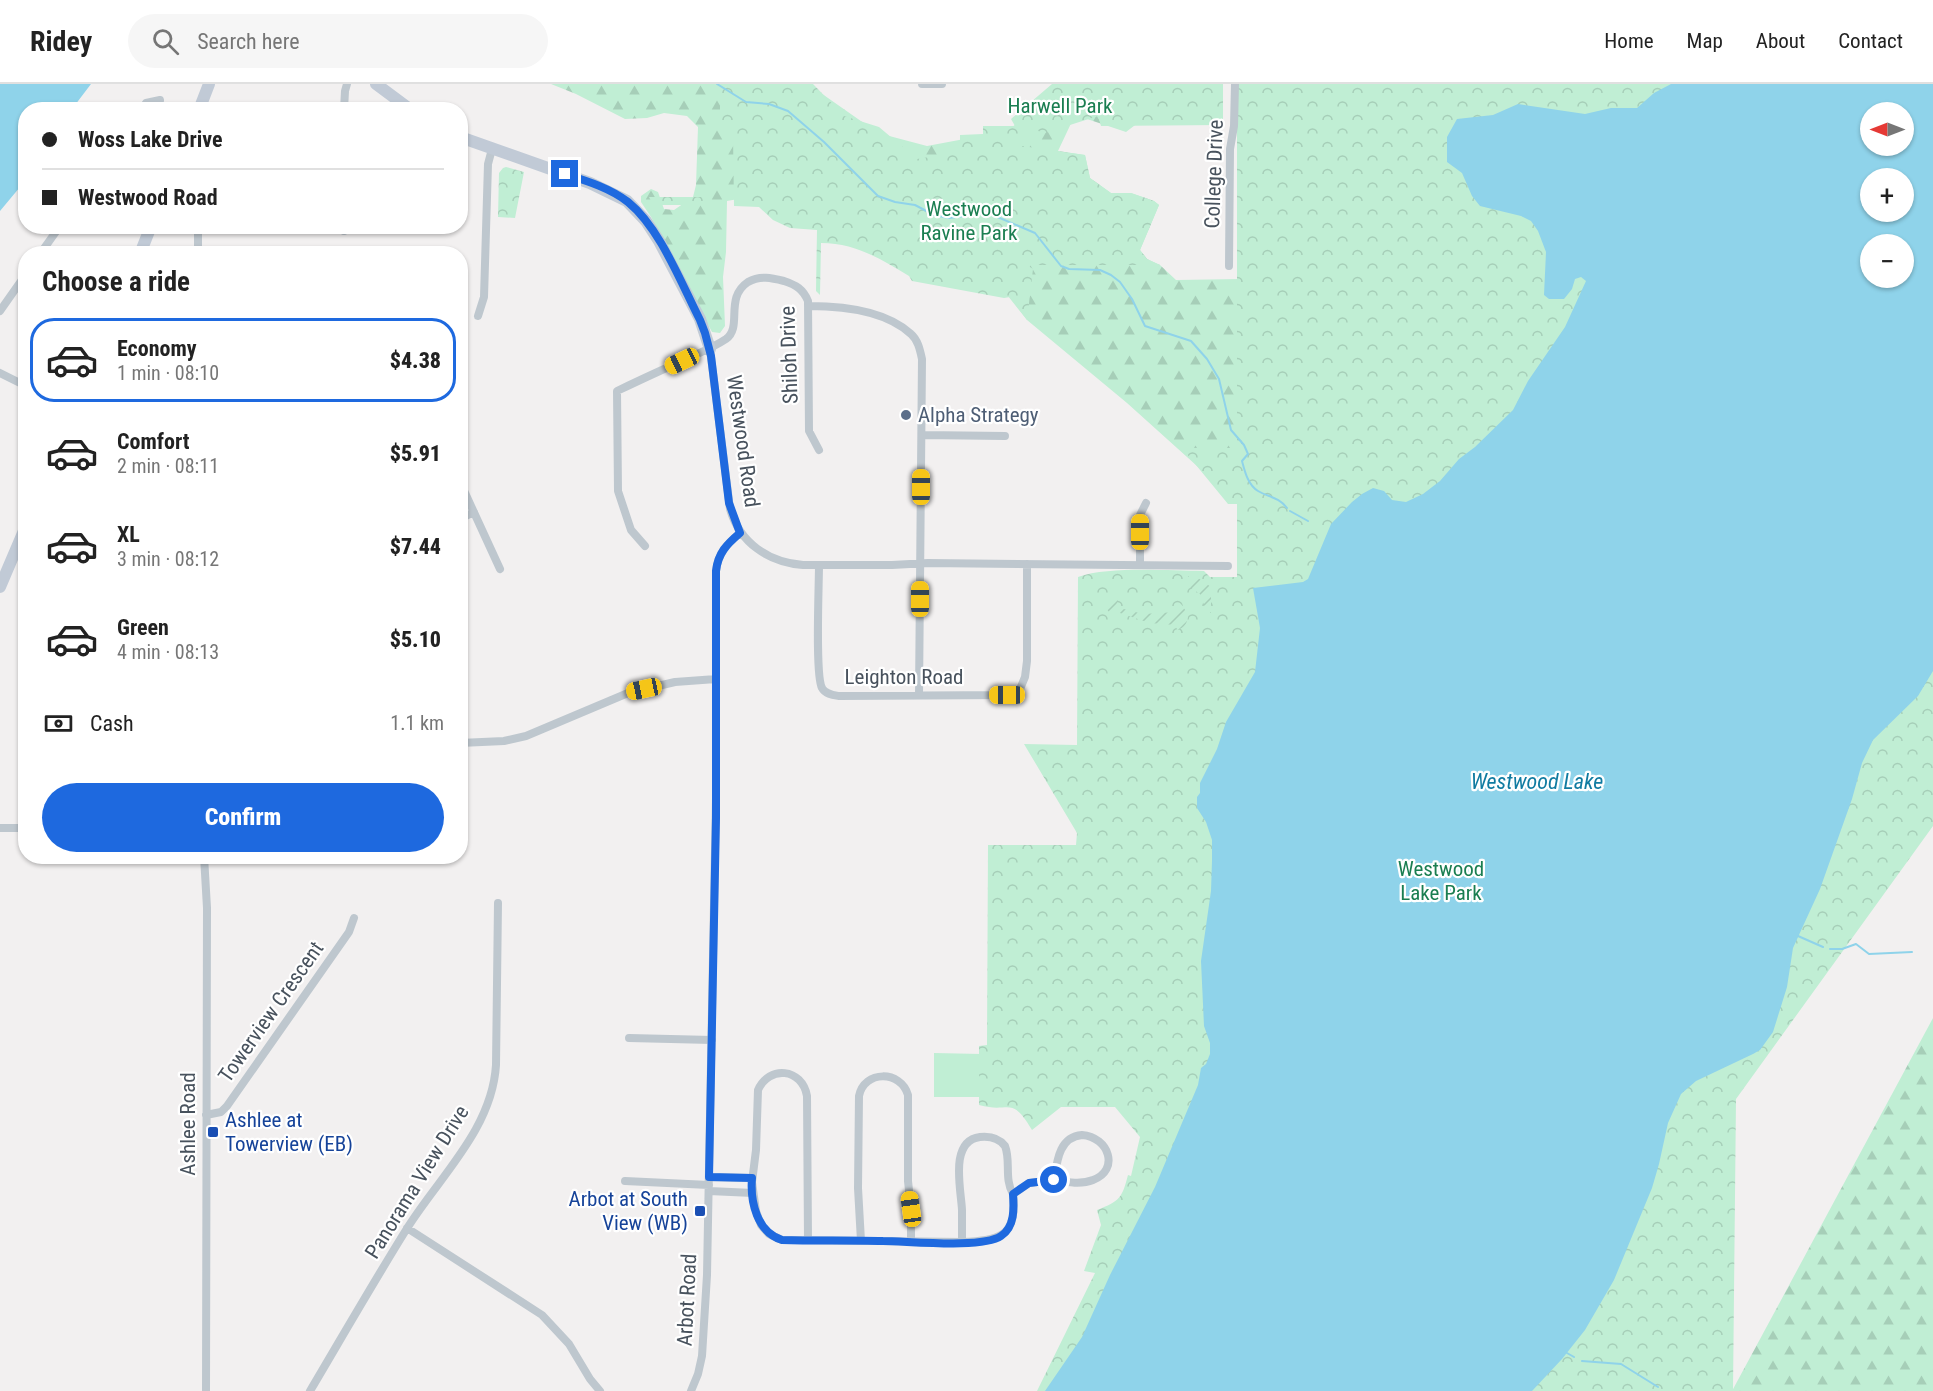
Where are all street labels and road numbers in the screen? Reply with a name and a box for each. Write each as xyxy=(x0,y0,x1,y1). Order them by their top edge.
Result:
street label: College Drive xyxy=(1200,119,1228,229)
street label: Shiloh Drive xyxy=(775,305,803,404)
street label: Westwood Road xyxy=(722,373,764,509)
street label: Leighton Road xyxy=(845,665,963,689)
street label: Towerview Crescent xyxy=(214,937,328,1087)
street label: Ashlee Road xyxy=(176,1072,200,1176)
street label: Panorama View Drive xyxy=(360,1101,474,1263)
street label: Arbot Road xyxy=(673,1253,701,1347)

